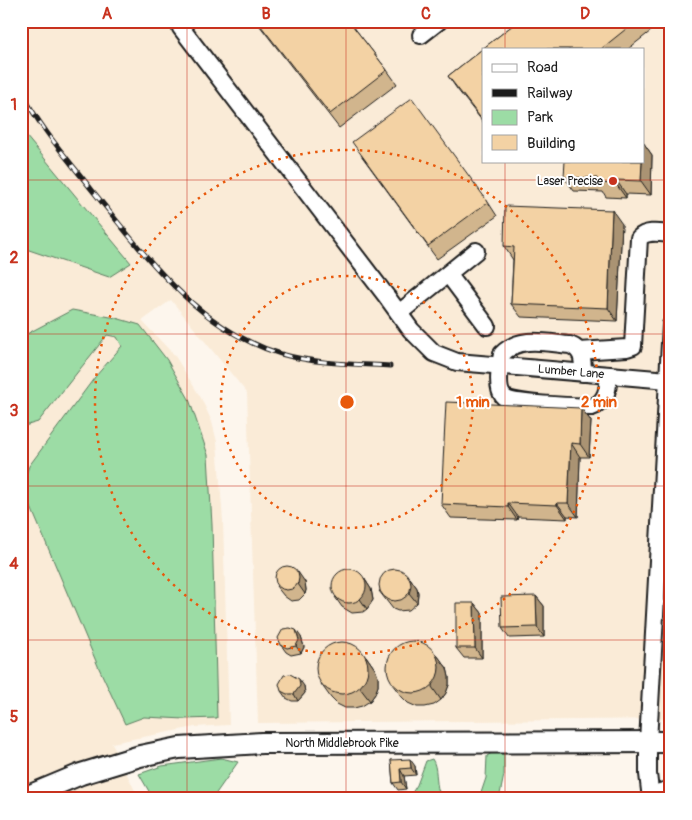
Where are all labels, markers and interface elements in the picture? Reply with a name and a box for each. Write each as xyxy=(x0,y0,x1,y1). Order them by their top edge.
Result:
text: A xyxy=(102,4,113,24)
text: B xyxy=(261,4,271,24)
text: C xyxy=(421,4,431,24)
text: D xyxy=(580,4,590,24)
legend xyxy=(482,48,644,162)
text: Road xyxy=(527,58,558,77)
text: Railway xyxy=(527,84,573,103)
text: 1 xyxy=(11,95,17,115)
text: Park xyxy=(527,108,554,127)
text: Building xyxy=(527,134,575,153)
place label: Laser Precise xyxy=(537,174,603,189)
marker: Laser Precise xyxy=(607,175,619,187)
text: 2 xyxy=(10,248,19,268)
street label: Lumber Lane xyxy=(537,362,605,382)
centre of rings xyxy=(338,393,356,411)
text: 1 min xyxy=(456,393,490,412)
text: 2 min xyxy=(581,393,617,412)
text: 3 xyxy=(10,401,19,421)
text: 4 xyxy=(9,554,19,574)
text: 5 xyxy=(10,707,19,727)
street label: North Middlebrook Pike xyxy=(285,736,399,751)

